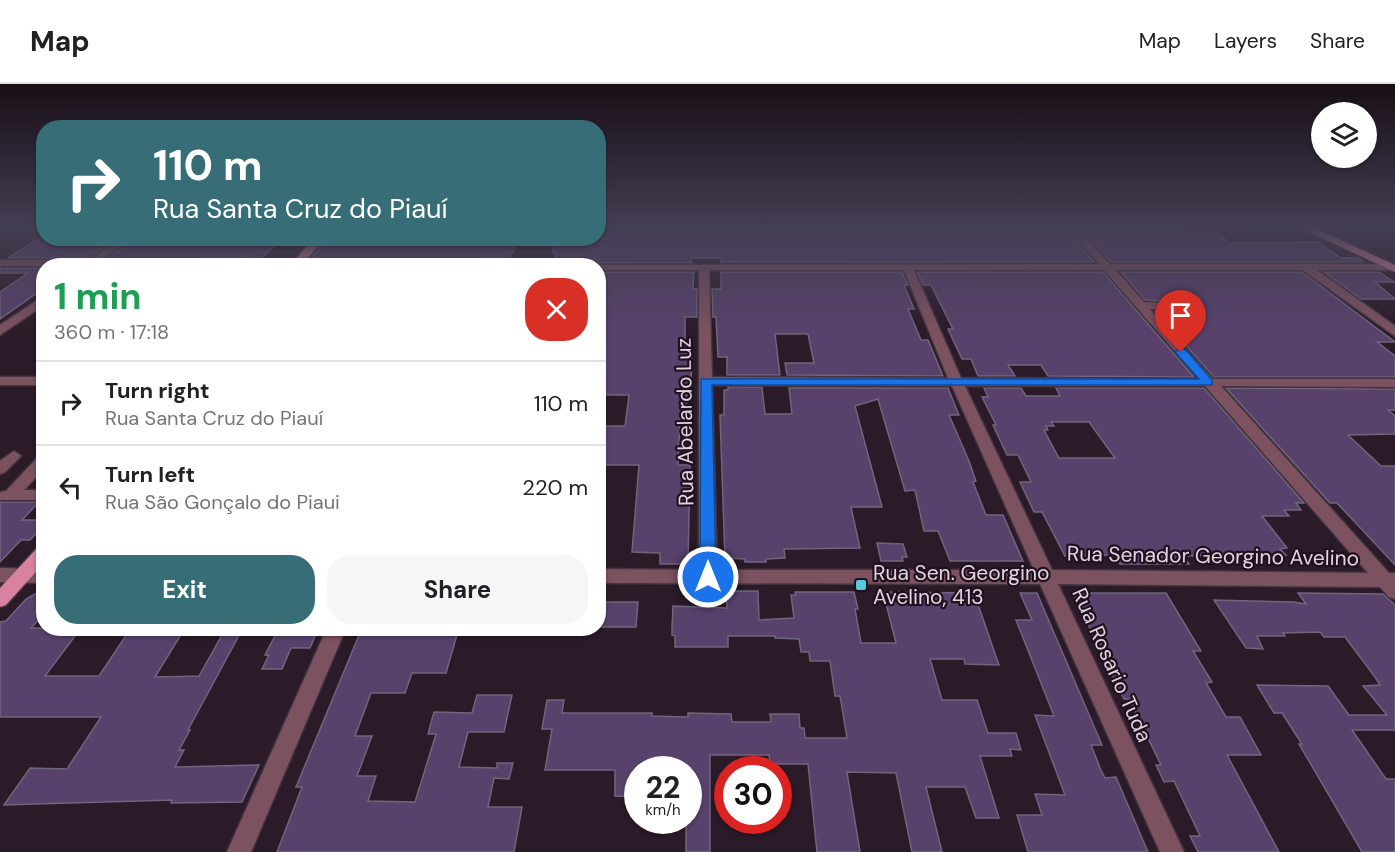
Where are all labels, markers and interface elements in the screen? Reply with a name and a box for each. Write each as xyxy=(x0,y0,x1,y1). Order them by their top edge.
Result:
text: Map xyxy=(30,23,90,60)
text: Map xyxy=(1139,27,1181,55)
text: Layers xyxy=(1214,27,1277,55)
text: Share xyxy=(1310,27,1365,55)
map controls xyxy=(1311,102,1377,168)
button: layers xyxy=(1311,102,1377,168)
text: 110 m xyxy=(153,138,263,193)
icon: right xyxy=(54,144,132,222)
text: Rua Santa Cruz do Piauí xyxy=(153,191,448,226)
text: 1 min xyxy=(54,273,142,320)
button: close xyxy=(525,278,588,341)
pin xyxy=(1155,290,1206,352)
icon: arrive xyxy=(1164,299,1197,332)
text: 360 m · 17:18 xyxy=(54,319,169,345)
street label: Rua Abelardo Luz xyxy=(670,338,700,506)
text: Turn right xyxy=(105,376,210,405)
icon: right xyxy=(54,387,87,420)
text: 110 m xyxy=(534,389,588,418)
text: Rua Santa Cruz do Piauí xyxy=(105,405,323,431)
text: Turn left xyxy=(105,460,195,489)
icon: left xyxy=(54,471,87,504)
text: 220 m xyxy=(522,473,588,502)
text: Rua São Gonçalo do Piaui xyxy=(105,489,340,515)
street label: Rua Senador Georgino Avelino xyxy=(1067,539,1359,573)
position arrow xyxy=(676,545,740,609)
button: Exit xyxy=(54,555,315,624)
button: Share xyxy=(327,555,588,624)
place label: Rua Sen. Georgino Avelino, 413 xyxy=(873,559,1050,611)
marker: Rua Sen. Georgino Avelino, 413 xyxy=(854,578,868,592)
street label: Rua Rosario Tuda xyxy=(1065,583,1159,747)
speed limit sign: 30 xyxy=(714,756,792,834)
text: 22 xyxy=(646,768,680,807)
text: km/h xyxy=(645,800,681,820)

